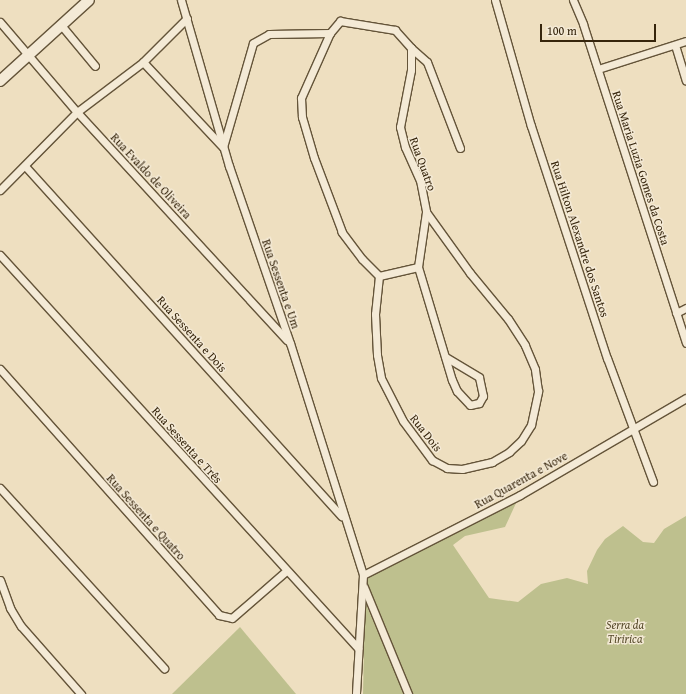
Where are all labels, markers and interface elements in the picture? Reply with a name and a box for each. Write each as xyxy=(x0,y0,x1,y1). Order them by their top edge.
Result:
scale bar xyxy=(542,16,658,42)
text: 100 m xyxy=(547,22,577,39)
street label: Rua Maria Luzia Gomes da Costa xyxy=(609,89,673,247)
street label: Rua Evaldo de Oliveira xyxy=(108,130,194,222)
street label: Rua Quatro xyxy=(407,135,439,193)
street label: Rua Hilton Alexandre dos Santos xyxy=(548,159,612,319)
street label: Rua Sessenta e Um xyxy=(259,237,303,331)
street label: Rua Sessenta e Dois xyxy=(154,293,230,375)
street label: Rua Sessenta e Três xyxy=(149,404,225,486)
street label: Rua Dois xyxy=(407,412,445,454)
street label: Rua Quarenta e Nove xyxy=(472,448,570,512)
street label: Rua Sessenta e Quatro xyxy=(104,471,188,563)
park label: Serra da Tiririca xyxy=(606,618,644,646)

